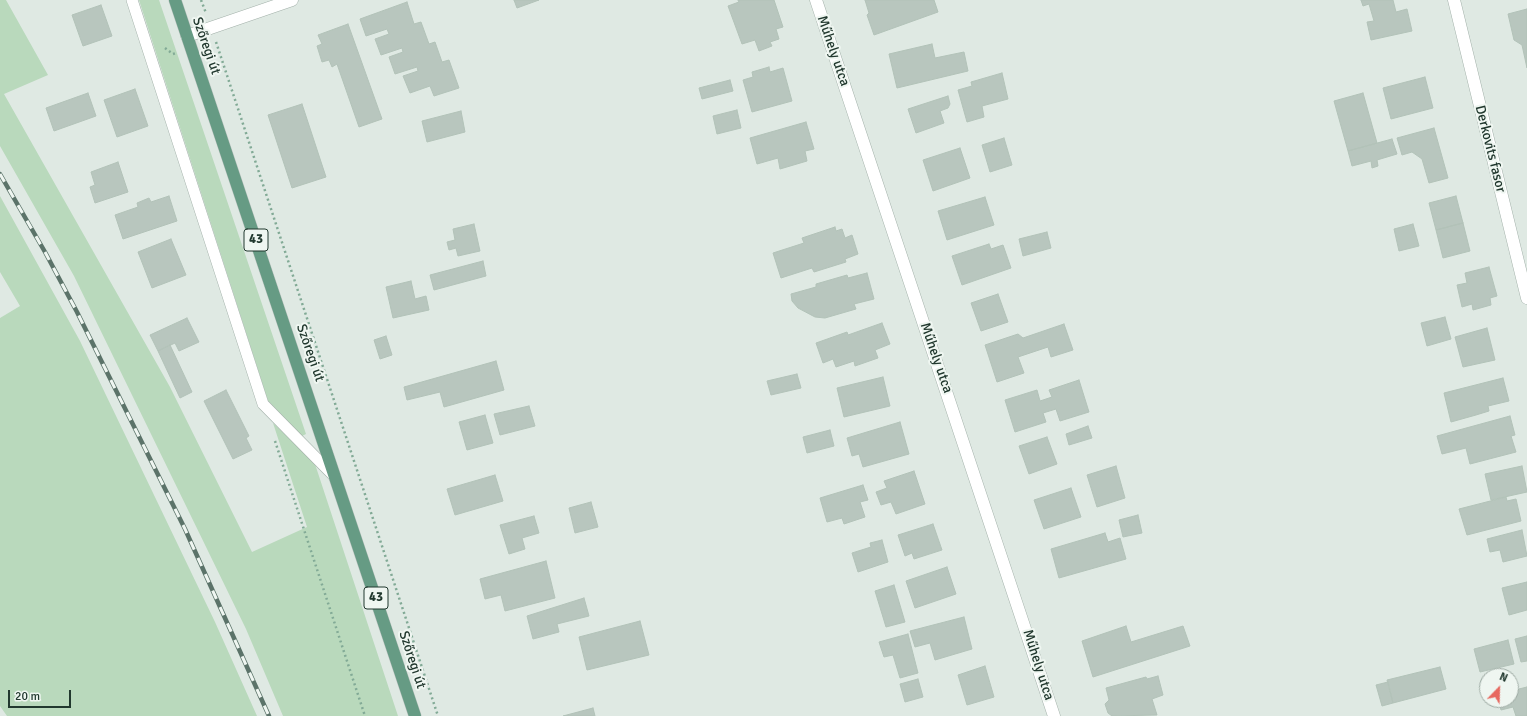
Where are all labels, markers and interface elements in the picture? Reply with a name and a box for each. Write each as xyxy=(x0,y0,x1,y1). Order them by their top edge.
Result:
street label: Műhely utca xyxy=(813,14,853,88)
street label: Szőregi út xyxy=(188,15,224,77)
street label: Derkovits fasor xyxy=(1471,104,1509,194)
road number: 43 xyxy=(244,229,268,251)
street label: Műhely utca xyxy=(916,321,956,395)
street label: Szőregi út xyxy=(292,322,328,384)
road number: 43 xyxy=(364,587,388,609)
street label: Műhely utca xyxy=(1019,628,1057,702)
street label: Szőregi út xyxy=(395,629,429,691)
north arrow xyxy=(1479,668,1519,708)
text: N xyxy=(1497,670,1510,685)
scale bar xyxy=(10,682,73,708)
text: 20 m xyxy=(15,689,40,704)

